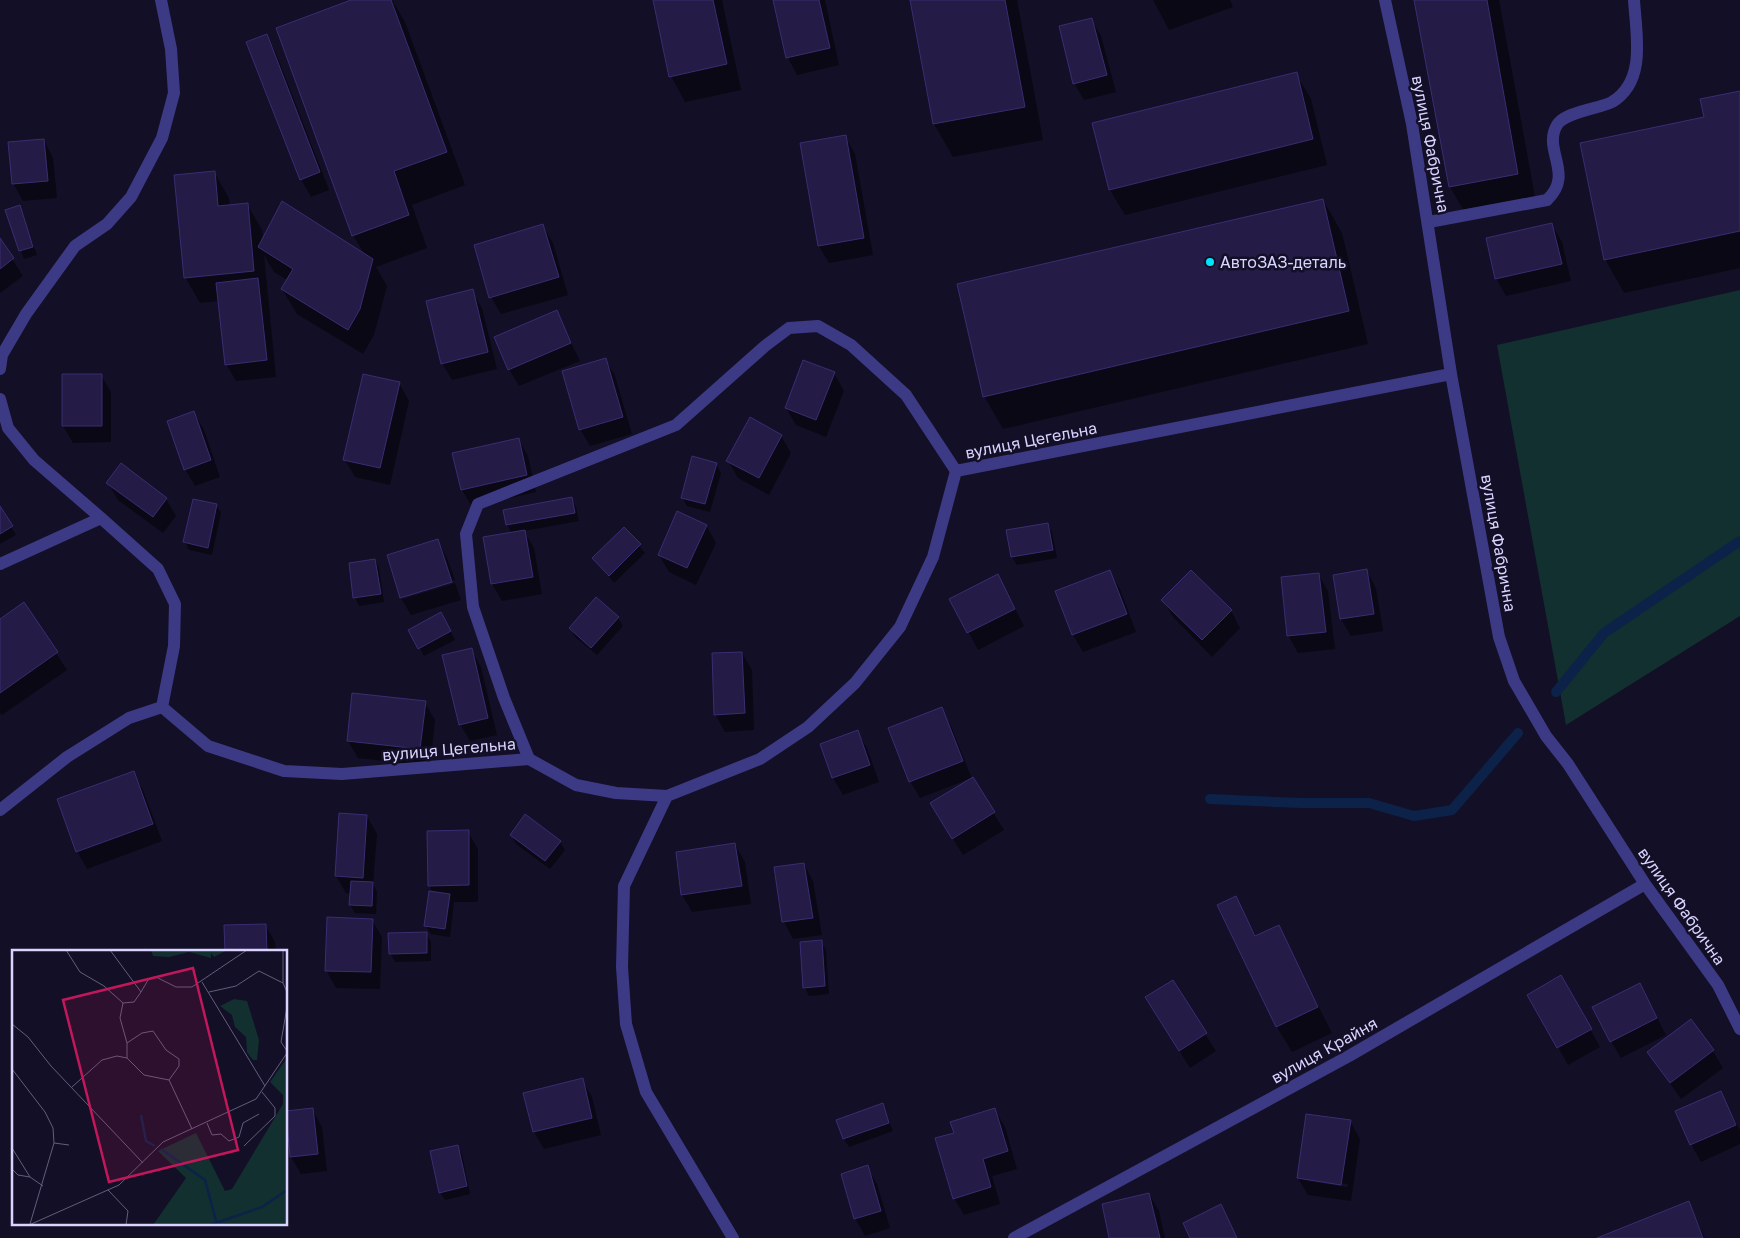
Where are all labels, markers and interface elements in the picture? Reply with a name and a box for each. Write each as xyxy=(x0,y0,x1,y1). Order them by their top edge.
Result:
street label: вулиця Фабрична xyxy=(1408,74,1454,214)
place label: АвтоЗАЗ-деталь xyxy=(1220,252,1346,272)
marker: АвтоЗАЗ-деталь xyxy=(1204,256,1216,268)
street label: вулиця Цегельна xyxy=(963,417,1099,463)
street label: вулиця Фабрична xyxy=(1477,473,1521,613)
street label: вулиця Цегельна xyxy=(381,733,517,765)
street label: вулиця Фабрична xyxy=(1634,843,1730,969)
inset map xyxy=(12,950,288,1226)
street label: вулиця Крайня xyxy=(1267,1013,1381,1087)

